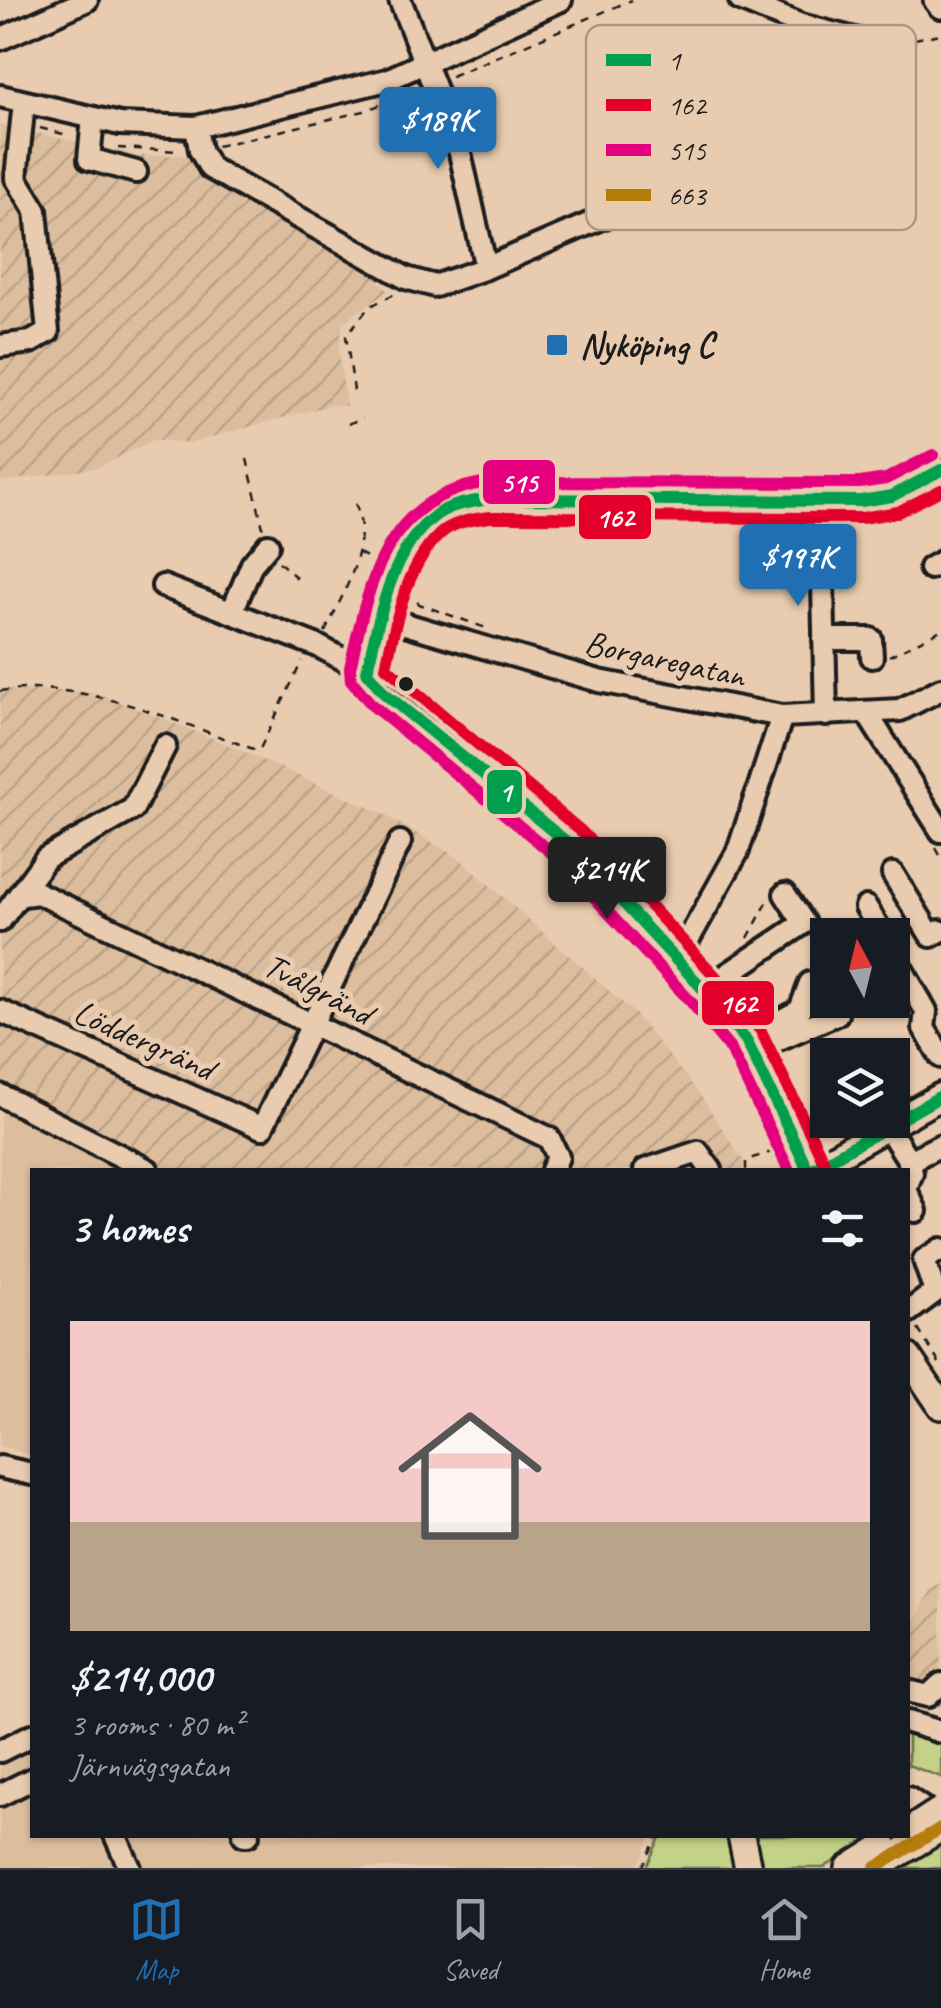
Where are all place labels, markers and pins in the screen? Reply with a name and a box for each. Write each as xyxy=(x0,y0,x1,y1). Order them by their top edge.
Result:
pin: $189K xyxy=(368,87,508,172)
place label: Nyköping C xyxy=(580,323,718,368)
marker: Nyköping C xyxy=(544,332,570,358)
pin: $197K xyxy=(728,524,868,609)
unlabelled marker xyxy=(396,674,416,694)
pin: $214K xyxy=(537,837,677,922)

